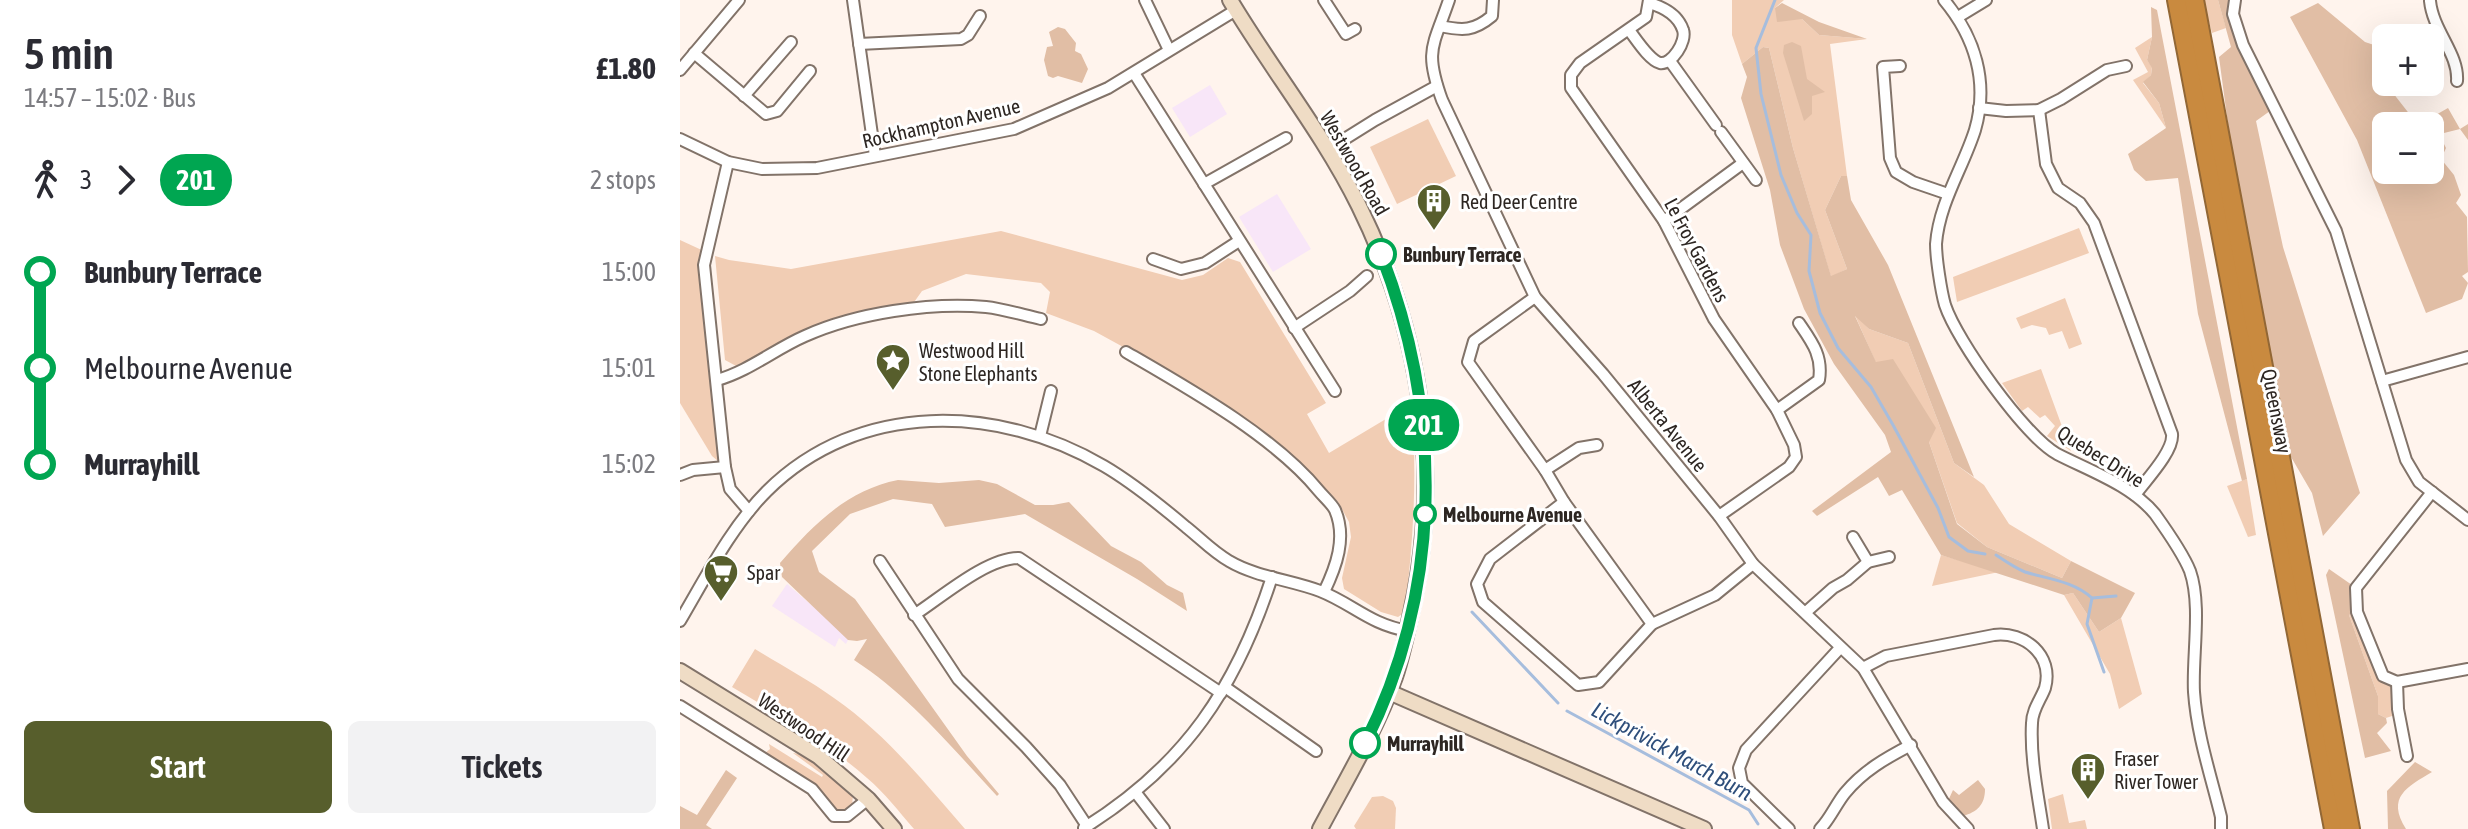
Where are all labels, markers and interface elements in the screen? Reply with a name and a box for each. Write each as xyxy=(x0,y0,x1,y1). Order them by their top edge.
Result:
map controls xyxy=(2372,24,2444,184)
button: + xyxy=(2372,24,2444,96)
text: 5 min xyxy=(24,28,114,78)
text: £1.80 xyxy=(596,51,656,85)
text: 14:57 – 15:02 · Bus xyxy=(24,83,196,113)
street label: Rockhampton Avenue xyxy=(860,94,1022,152)
street label: Westwood Road xyxy=(1316,107,1394,219)
button: − xyxy=(2372,112,2444,184)
icon: walk xyxy=(24,158,68,202)
icon: forward xyxy=(104,158,148,202)
text: 201 xyxy=(176,164,216,196)
text: 3 xyxy=(80,165,92,195)
text: 2 stops xyxy=(590,165,656,195)
building icon: Red Deer Centre xyxy=(1415,182,1453,232)
place label: Red Deer Centre xyxy=(1460,190,1578,213)
street label: Le Froy Gardens xyxy=(1660,194,1734,306)
marker: Bunbury Terrace xyxy=(1366,239,1396,269)
place label: Bunbury Terrace xyxy=(1403,243,1522,266)
text: Bunbury Terrace xyxy=(84,255,262,289)
text: 15:00 xyxy=(602,257,656,287)
place label: Westwood Hill Stone Elephants xyxy=(919,339,1038,385)
place icon: Westwood Hill Stone Elephants xyxy=(874,342,912,392)
text: Melbourne Avenue xyxy=(84,351,293,385)
text: 15:01 xyxy=(602,353,656,383)
street label: Queensway xyxy=(2258,367,2296,455)
street label: Alberta Avenue xyxy=(1624,374,1712,476)
line badge: 201 xyxy=(1378,399,1470,451)
text: 201 xyxy=(1404,409,1444,441)
street label: Quebec Drive xyxy=(2053,420,2149,492)
text: Murrayhill xyxy=(84,447,199,481)
text: 15:02 xyxy=(602,449,656,479)
marker: Melbourne Avenue xyxy=(1414,503,1436,525)
place label: Melbourne Avenue xyxy=(1443,503,1582,526)
supermarket icon: Spar xyxy=(702,553,740,603)
place label: Spar xyxy=(747,561,781,584)
street label: Westwood Hill xyxy=(754,688,855,766)
water label: Lickprivick March Burn xyxy=(1587,696,1757,806)
button: Start xyxy=(24,721,332,813)
button: Tickets xyxy=(348,721,656,813)
marker: Murrayhill xyxy=(1350,728,1380,758)
place label: Murrayhill xyxy=(1387,732,1465,755)
place label: Fraser River Tower xyxy=(2114,747,2199,793)
building icon: Fraser River Tower xyxy=(2069,751,2107,801)

